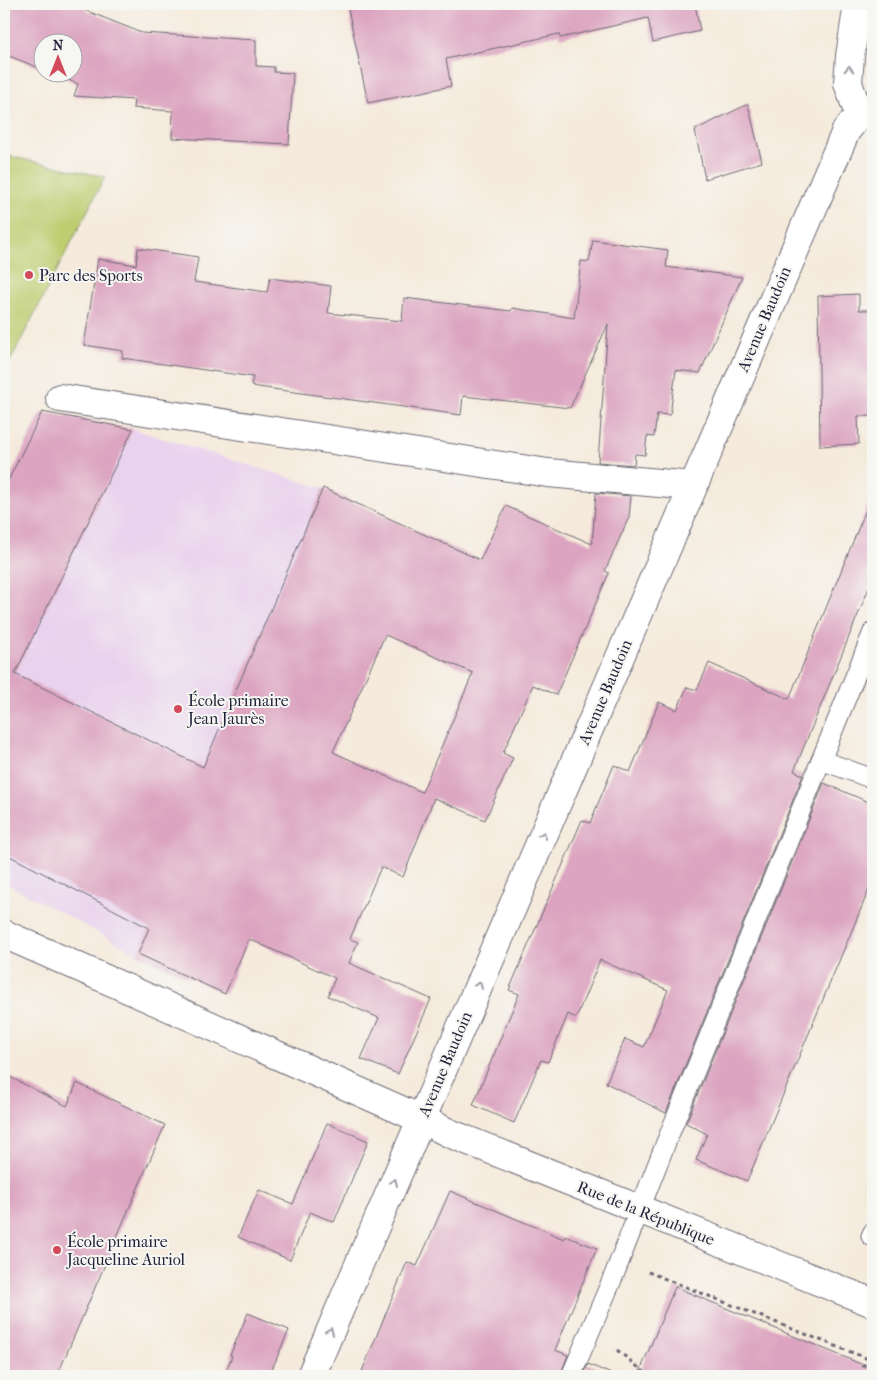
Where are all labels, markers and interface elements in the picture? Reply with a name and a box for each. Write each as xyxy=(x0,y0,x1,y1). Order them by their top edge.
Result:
north arrow xyxy=(32,32,82,82)
text: N xyxy=(53,37,64,54)
one-way arrow xyxy=(844,64,854,72)
street label: Avenue Baudoin xyxy=(733,263,795,375)
place label: Parc des Sports xyxy=(39,266,143,285)
marker: Parc des Sports xyxy=(23,269,35,281)
street label: Avenue Baudoin xyxy=(574,636,636,748)
place label: École primaire Jean Jaurès xyxy=(186,690,289,728)
marker: École primaire Jean Jaurès xyxy=(172,703,184,715)
one-way arrow xyxy=(537,831,547,840)
one-way arrow xyxy=(472,981,483,990)
street label: Avenue Baudoin xyxy=(414,1008,476,1120)
street label: Rue de la République xyxy=(575,1177,717,1249)
one-way arrow xyxy=(388,1178,399,1187)
place label: École primaire Jacqueline Auriol xyxy=(65,1231,186,1269)
marker: École primaire Jacqueline Auriol xyxy=(51,1244,63,1256)
one-way arrow xyxy=(324,1328,334,1336)

